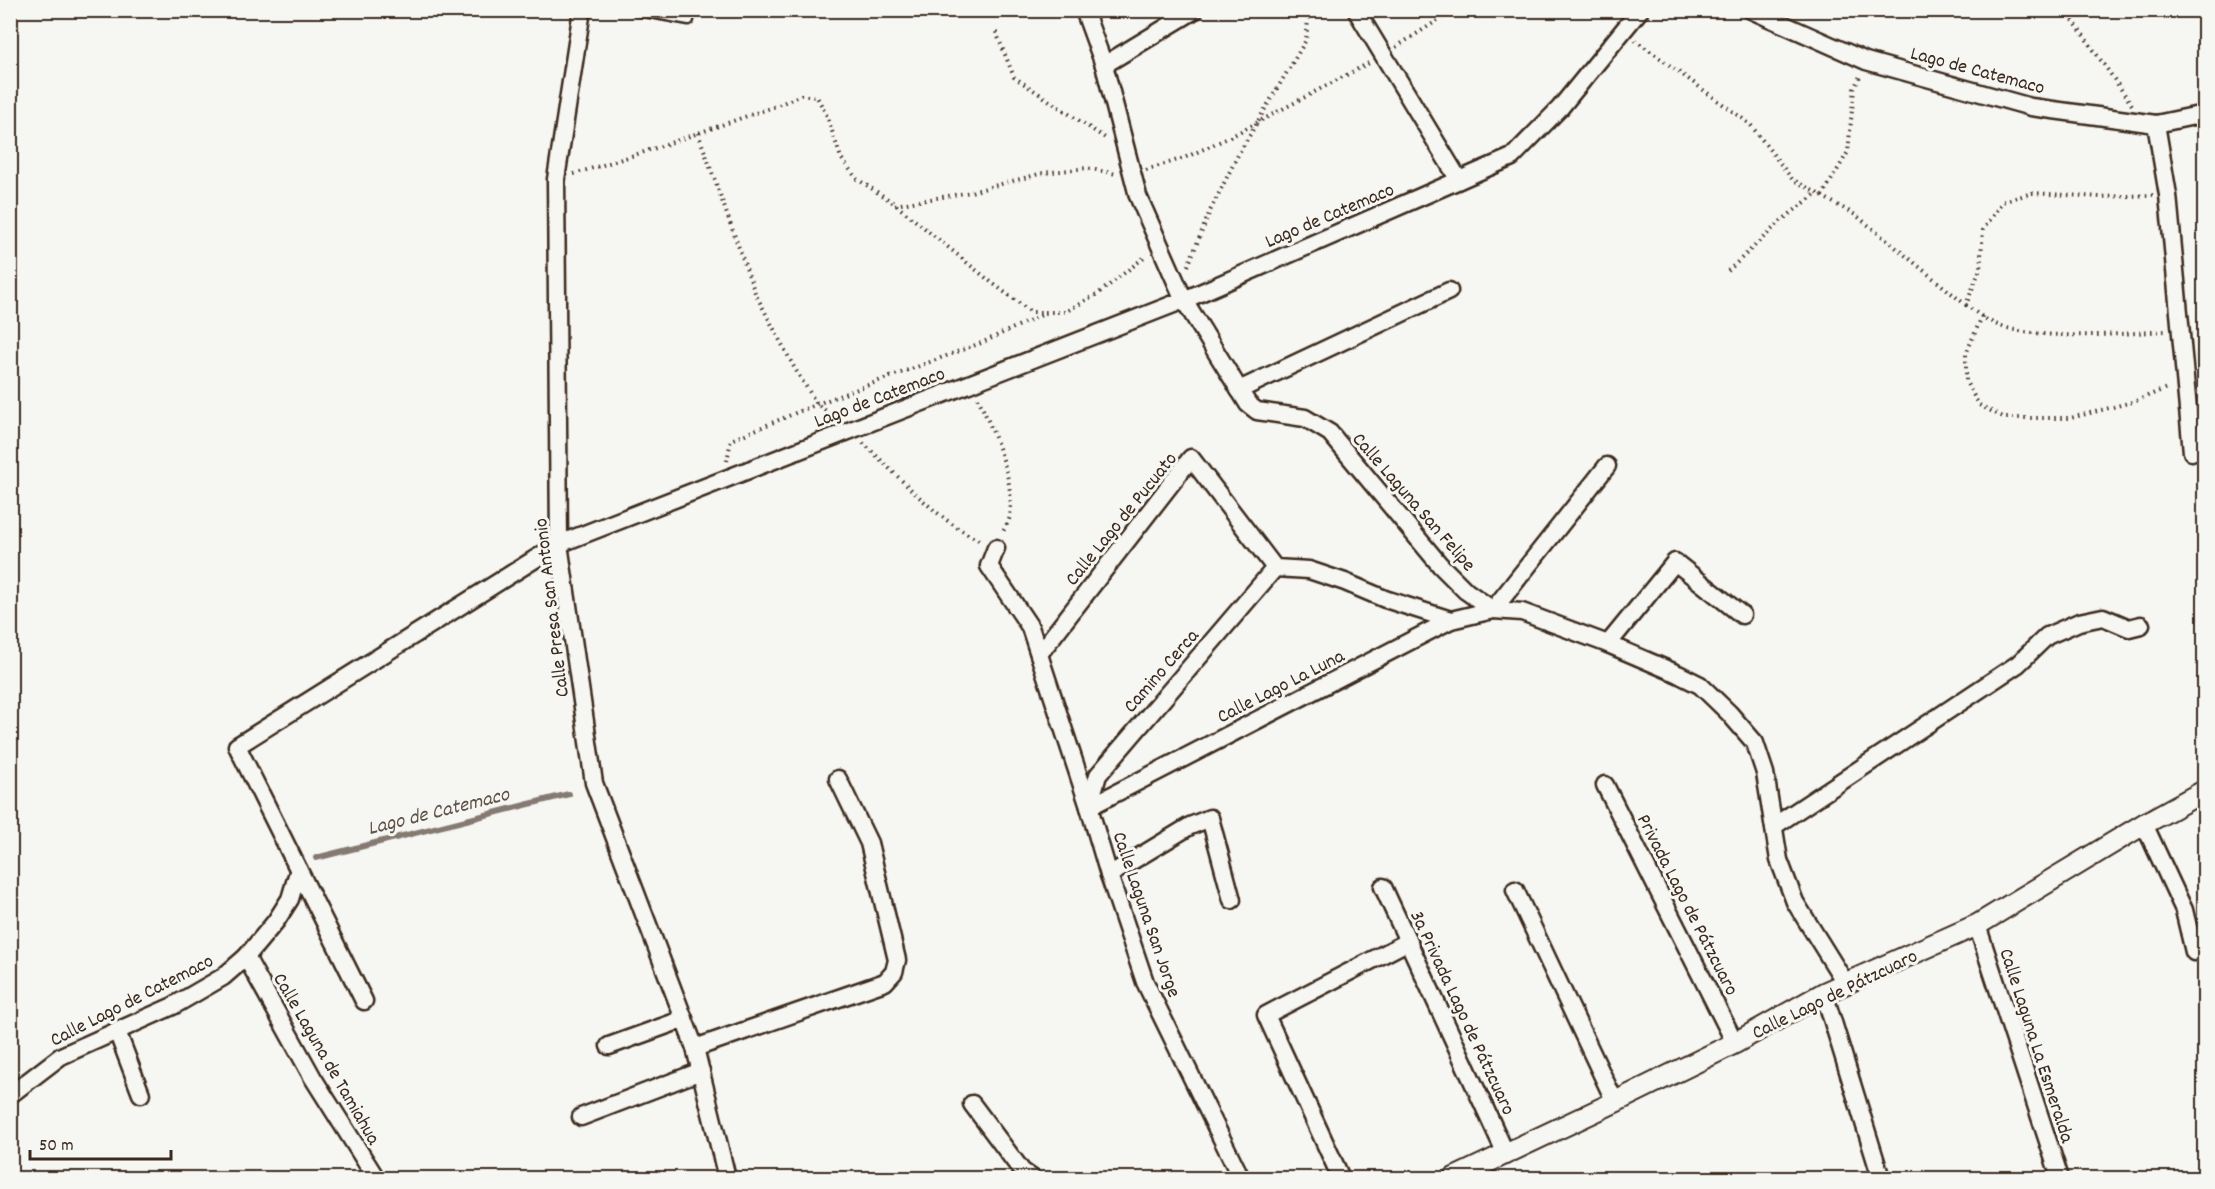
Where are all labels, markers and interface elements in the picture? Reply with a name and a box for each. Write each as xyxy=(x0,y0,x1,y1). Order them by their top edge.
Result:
street label: Lago de Catemaco xyxy=(1907,41,2048,103)
street label: Lago de Catemaco xyxy=(1261,177,1399,257)
street label: Lago de Catemaco xyxy=(811,361,950,437)
street label: Calle Laguna San Felipe xyxy=(1344,427,1481,579)
street label: Calle Lago de Pucuato xyxy=(1060,447,1185,593)
street label: Calle Presa San Antonio xyxy=(528,516,578,699)
street label: Camino Cerca xyxy=(1118,623,1207,720)
street label: Calle Lago La Luna xyxy=(1213,643,1350,732)
water label: Lago de Catemaco xyxy=(365,780,514,845)
street label: Privada Lago de Pátzcuaro xyxy=(1628,810,1744,1001)
street label: Calle Laguna San Jorge xyxy=(1104,828,1187,1002)
street label: 3a Privada Lago de Pátzcuaro xyxy=(1401,906,1521,1120)
street label: Calle Lago de Pátzcuaro xyxy=(1748,943,1923,1048)
street label: Calle Laguna La Esmeralda xyxy=(1990,945,2080,1147)
street label: Calle Lago de Catemaco xyxy=(46,948,219,1055)
street label: Calle Laguna de Tamiahua xyxy=(265,968,386,1151)
scale bar xyxy=(30,1123,171,1161)
text: 50 m xyxy=(39,1134,74,1159)

